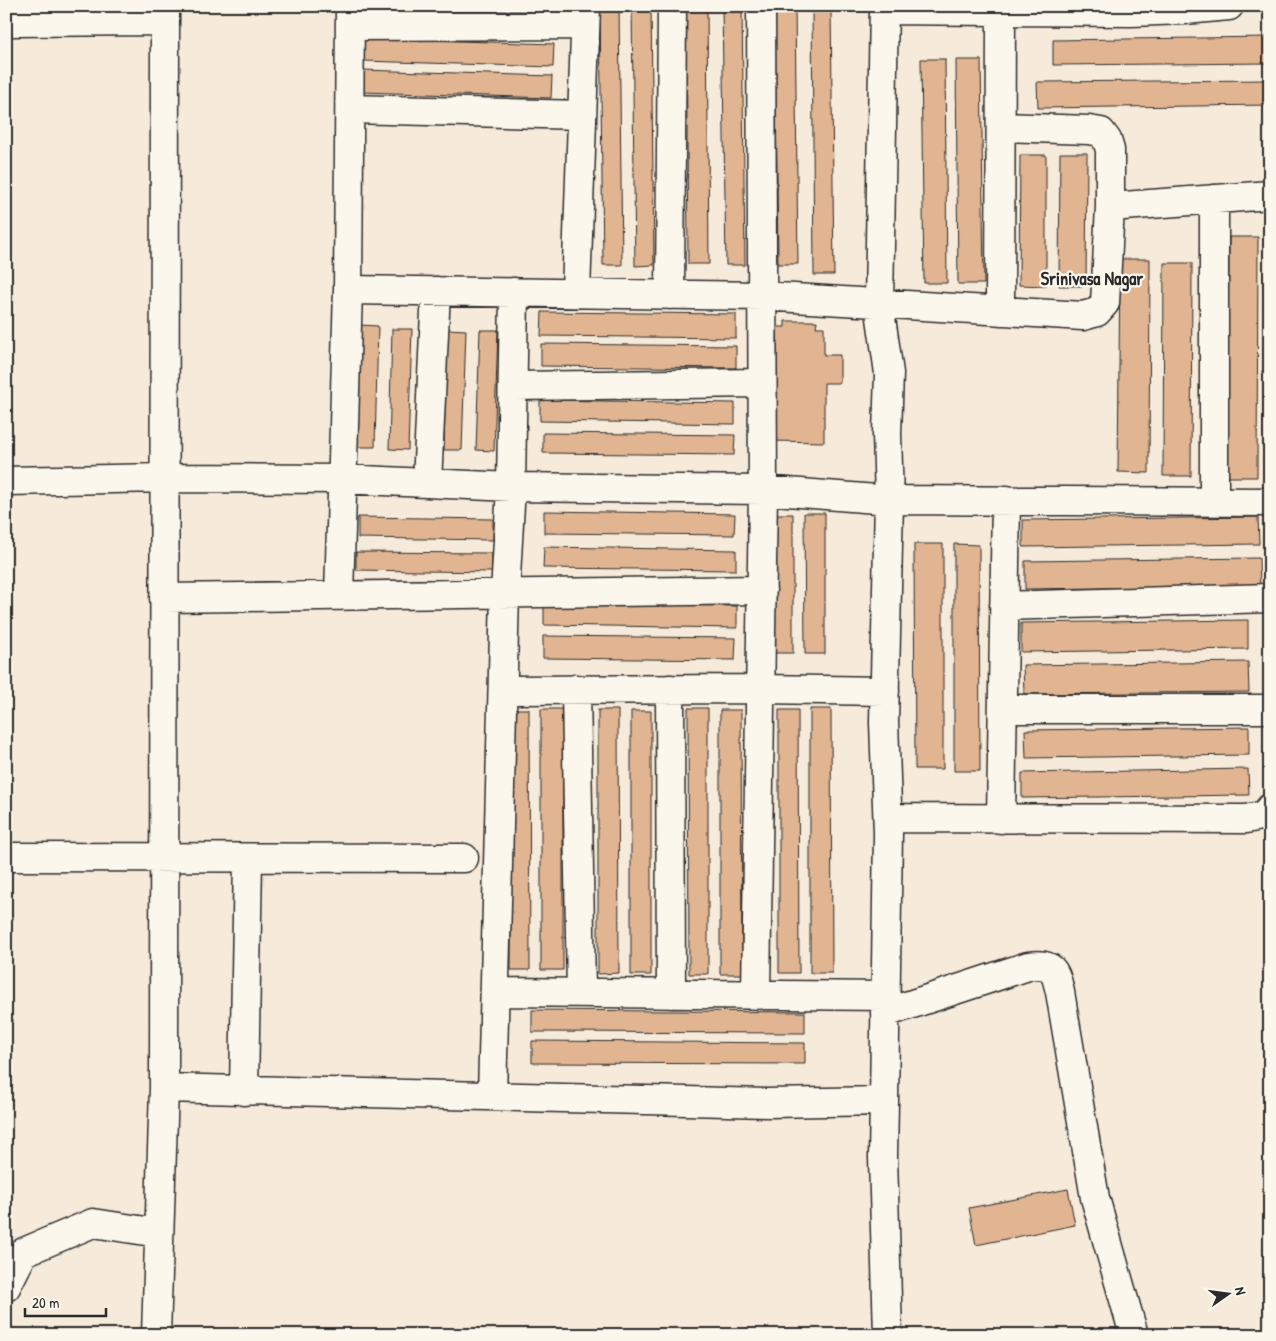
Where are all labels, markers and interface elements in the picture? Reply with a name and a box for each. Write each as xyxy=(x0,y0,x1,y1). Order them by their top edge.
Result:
district label: Srinivasa Nagar xyxy=(1041,266,1143,292)
north arrow xyxy=(1204,1268,1254,1318)
text: N xyxy=(1231,1285,1251,1297)
scale bar xyxy=(25,1286,106,1318)
text: 20 m xyxy=(32,1292,59,1313)

